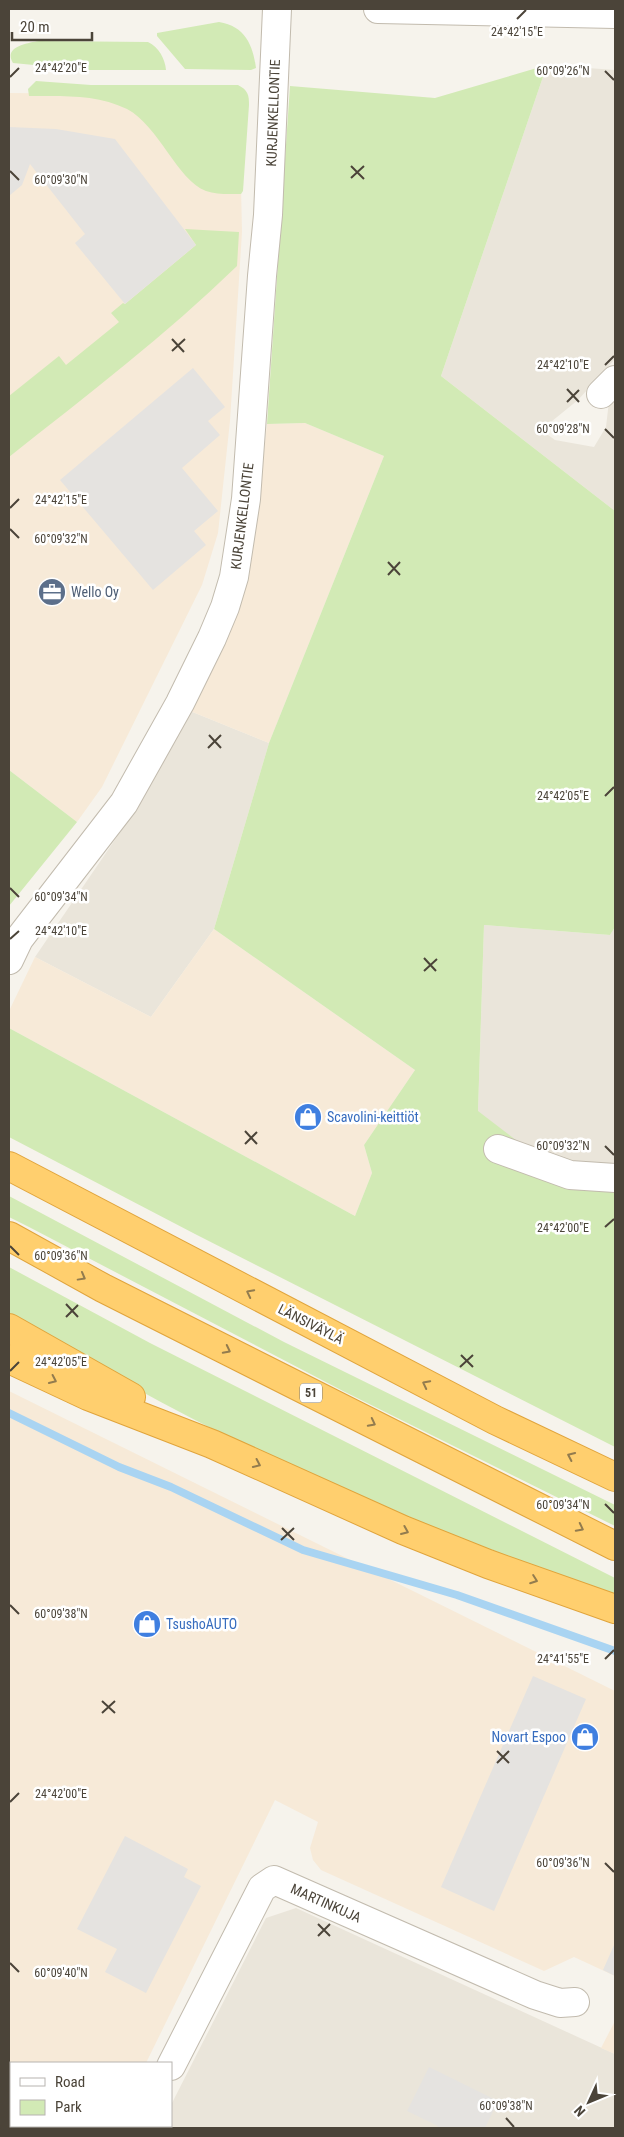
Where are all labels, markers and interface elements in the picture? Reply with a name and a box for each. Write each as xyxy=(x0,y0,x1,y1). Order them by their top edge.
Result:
scale bar xyxy=(12,10,92,42)
text: 20 m xyxy=(20,18,50,36)
text: 24°42'15"E xyxy=(491,25,543,39)
street label: KURJENKELLONTIE xyxy=(263,59,283,167)
text: 24°42'20"E xyxy=(35,61,87,75)
text: 60°09'26"N xyxy=(536,64,590,78)
text: 60°09'30"N xyxy=(34,173,88,187)
text: 24°42'10"E xyxy=(537,358,589,372)
text: 60°09'28"N xyxy=(536,422,590,436)
street label: KURJENKELLONTIE xyxy=(228,462,256,570)
text: 24°42'15"E xyxy=(35,493,87,507)
text: 60°09'32"N xyxy=(34,532,88,546)
office icon: Wello Oy xyxy=(37,577,67,607)
place label: Wello Oy xyxy=(71,584,119,600)
text: 24°42'05"E xyxy=(537,789,589,803)
text: 60°09'34"N xyxy=(34,890,88,904)
text: 24°42'10"E xyxy=(35,924,87,938)
shop icon: Scavolini-keittiöt xyxy=(293,1102,323,1132)
place label: Scavolini-keittiöt xyxy=(327,1109,419,1125)
text: 60°09'32"N xyxy=(536,1139,590,1153)
text: 24°42'00"E xyxy=(537,1221,589,1235)
text: 60°09'36"N xyxy=(34,1249,88,1263)
one-way arrow xyxy=(77,1270,86,1280)
one-way arrow xyxy=(247,1289,256,1299)
street label: LÄNSIVÄYLÄ xyxy=(276,1301,346,1347)
one-way arrow xyxy=(222,1344,231,1354)
text: 24°42'05"E xyxy=(35,1355,87,1369)
one-way arrow xyxy=(48,1373,57,1384)
one-way arrow xyxy=(422,1380,431,1390)
road number: 51 xyxy=(300,1384,322,1402)
one-way arrow xyxy=(367,1417,376,1427)
one-way arrow xyxy=(567,1452,576,1462)
one-way arrow xyxy=(252,1458,261,1468)
text: 60°09'34"N xyxy=(536,1498,590,1512)
one-way arrow xyxy=(575,1522,584,1532)
one-way arrow xyxy=(400,1525,409,1535)
one-way arrow xyxy=(529,1574,538,1584)
text: 60°09'38"N xyxy=(34,1607,88,1621)
shop icon: TsushoAUTO xyxy=(132,1609,162,1639)
place label: TsushoAUTO xyxy=(166,1616,237,1632)
text: 24°41'55"E xyxy=(537,1652,589,1666)
shop icon: Novart Espoo xyxy=(570,1722,600,1752)
place label: Novart Espoo xyxy=(492,1729,566,1745)
text: 24°42'00"E xyxy=(35,1787,87,1801)
text: 60°09'36"N xyxy=(536,1856,590,1870)
street label: MARTINKUJA xyxy=(288,1880,364,1926)
text: 60°09'40"N xyxy=(34,1966,88,1980)
legend xyxy=(10,2062,172,2127)
text: Road xyxy=(55,2073,85,2091)
north arrow xyxy=(564,2077,614,2127)
text: Park xyxy=(55,2098,82,2116)
text: 60°09'38"N xyxy=(479,2099,533,2113)
text: N xyxy=(571,2102,588,2120)

